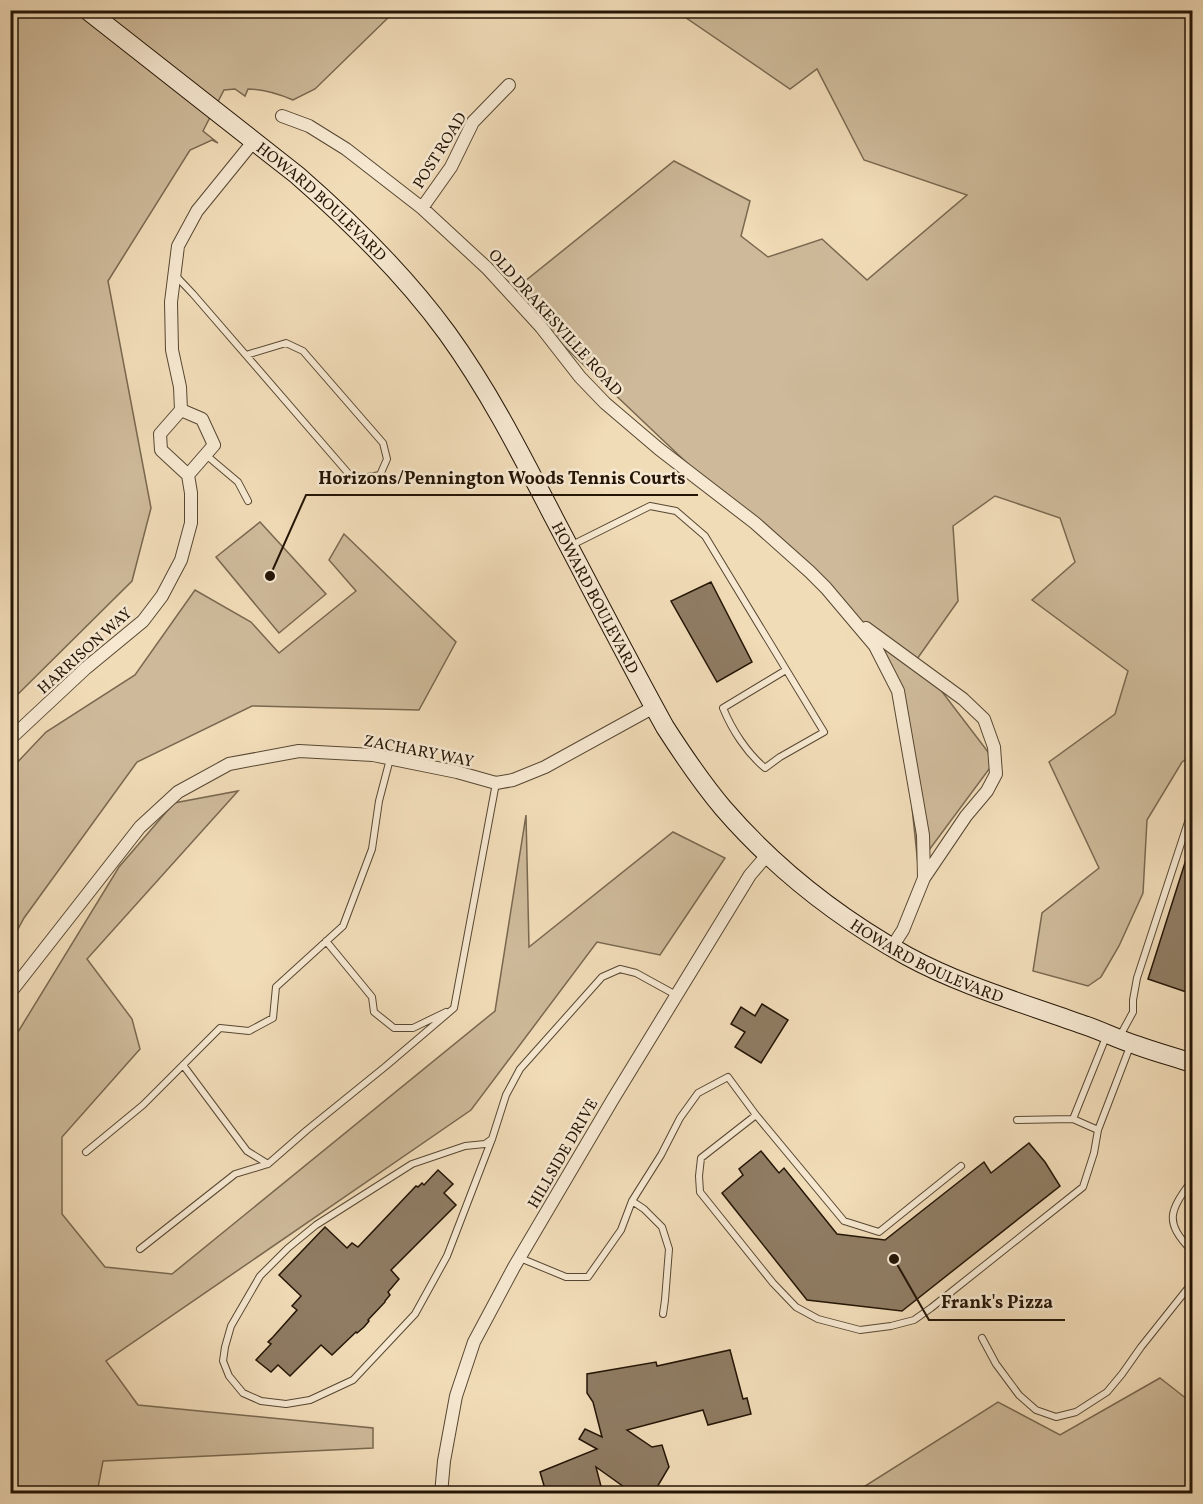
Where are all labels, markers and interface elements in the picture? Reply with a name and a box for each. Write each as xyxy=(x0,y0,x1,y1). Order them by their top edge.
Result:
street label: POST ROAD xyxy=(408,108,473,194)
street label: HOWARD BOULEVARD xyxy=(251,138,391,267)
street label: OLD DRAKESVILLE ROAD xyxy=(482,245,627,402)
callout: Horizons/Pennington Woods Tennis Courts xyxy=(306,459,698,495)
text: Horizons/Pennington Woods Tennis Courts xyxy=(318,467,686,492)
street label: HOWARD BOULEVARD xyxy=(545,519,643,678)
street label: HARRISON WAY xyxy=(33,603,137,700)
street label: ZACHARY WAY xyxy=(362,731,476,773)
street label: HOWARD BOULEVARD xyxy=(845,915,1006,1009)
street label: HILLSIDE DRIVE xyxy=(523,1095,604,1213)
callout: Frank's Pizza xyxy=(929,1284,1065,1320)
text: Frank's Pizza xyxy=(941,1291,1053,1316)

